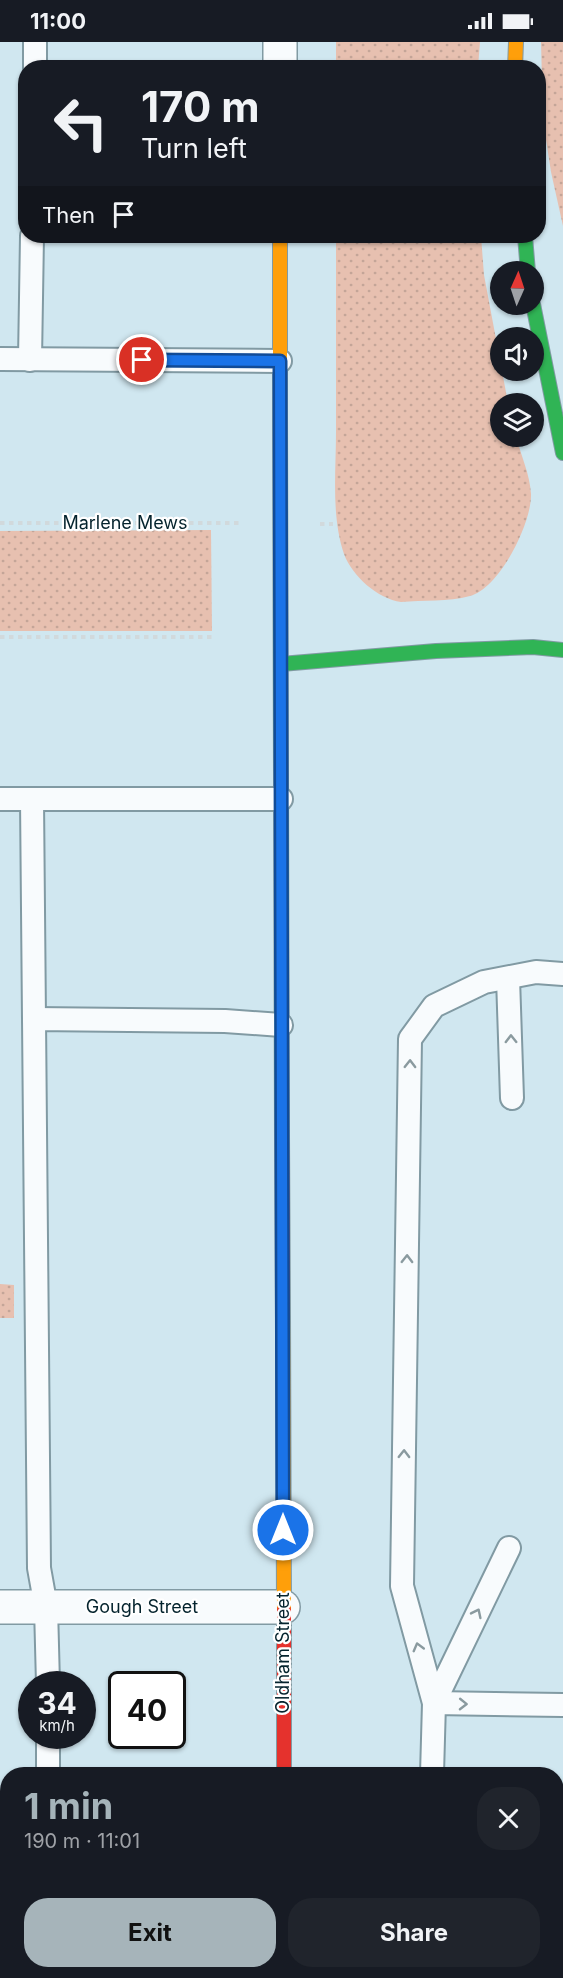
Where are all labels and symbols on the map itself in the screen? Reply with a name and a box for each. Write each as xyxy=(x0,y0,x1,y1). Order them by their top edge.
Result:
north arrow xyxy=(490,261,544,315)
pin xyxy=(116,334,167,385)
street label: Marlene Mews xyxy=(62,512,188,533)
one-way arrow xyxy=(505,1035,517,1044)
one-way arrow xyxy=(404,1059,416,1068)
one-way arrow xyxy=(401,1254,413,1263)
one-way arrow xyxy=(398,1449,410,1458)
position arrow xyxy=(251,1498,315,1562)
street label: Oldham Street xyxy=(272,1592,293,1714)
street label: Gough Street xyxy=(86,1596,198,1617)
one-way arrow xyxy=(470,1608,482,1619)
one-way arrow xyxy=(413,1642,425,1653)
speed limit sign: 40 xyxy=(108,1671,186,1749)
one-way arrow xyxy=(458,1697,467,1710)

